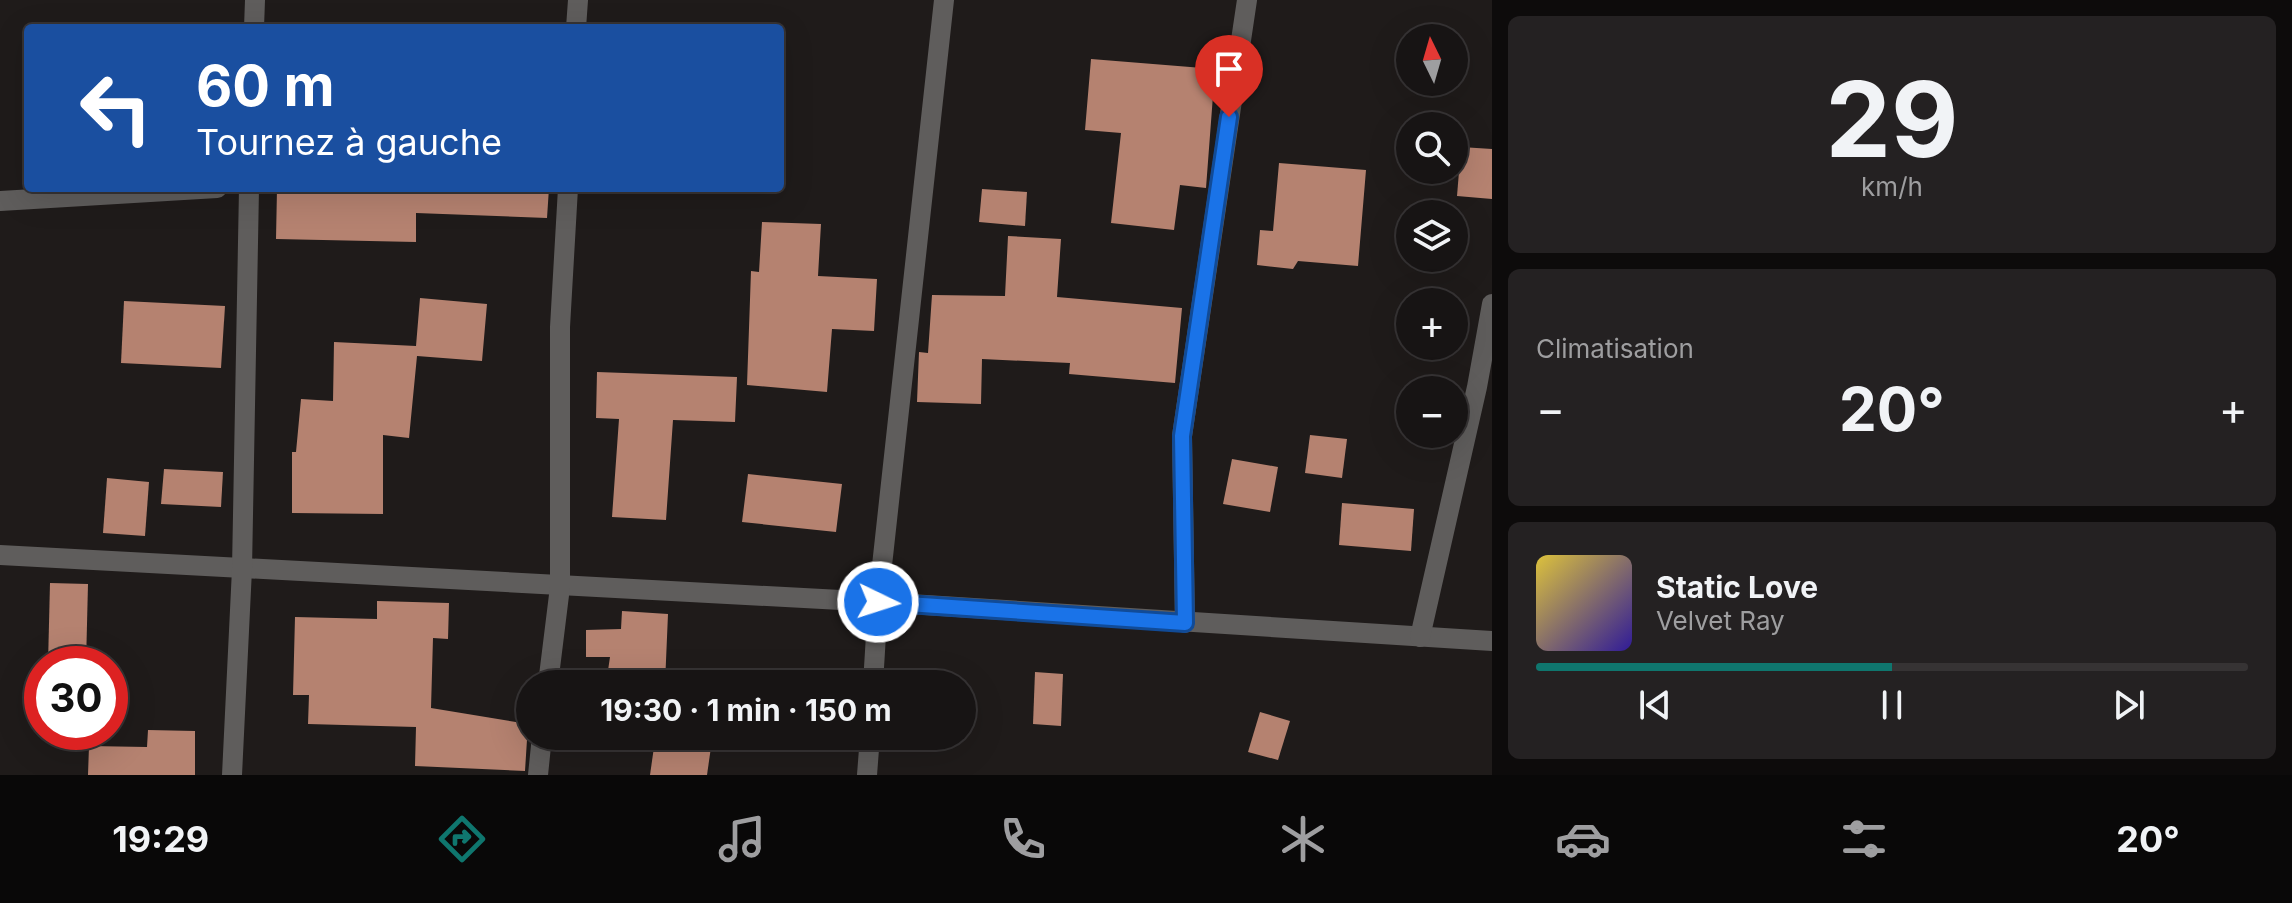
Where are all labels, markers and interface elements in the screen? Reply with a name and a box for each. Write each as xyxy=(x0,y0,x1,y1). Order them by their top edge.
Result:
north arrow xyxy=(1396,24,1468,96)
map controls xyxy=(1396,24,1468,448)
pin xyxy=(1195,35,1263,117)
icon: arrive xyxy=(1207,47,1251,91)
text: 60 m xyxy=(196,52,335,120)
icon: left xyxy=(64,56,168,160)
text: 29 xyxy=(1825,56,1959,182)
button: search xyxy=(1396,112,1468,184)
text: Tournez à gauche xyxy=(196,120,502,164)
text: km/h xyxy=(1861,171,1923,202)
button: layers xyxy=(1396,200,1468,272)
button: + xyxy=(1396,288,1468,360)
text: Climatisation xyxy=(1536,333,1694,364)
text: 20° xyxy=(1839,373,1945,445)
button: − xyxy=(1396,376,1468,448)
text: − xyxy=(1536,382,1565,436)
text: + xyxy=(2219,382,2248,436)
position arrow xyxy=(836,560,920,644)
text: Static Love xyxy=(1656,569,1818,605)
text: Velvet Ray xyxy=(1656,605,1785,636)
speed limit sign: 30 xyxy=(24,646,128,750)
icon: previous xyxy=(1633,683,1677,727)
icon: pause xyxy=(1870,683,1914,727)
icon: next xyxy=(2107,683,2151,727)
text: 19:30 · 1 min · 150 m xyxy=(600,692,892,728)
icon: directions xyxy=(434,811,490,867)
icon: music xyxy=(714,811,770,867)
icon: phone xyxy=(995,811,1051,867)
icon: climate xyxy=(1275,811,1331,867)
icon: car xyxy=(1555,811,1611,867)
icon: filters xyxy=(1836,811,1892,867)
text: 19:29 xyxy=(112,817,209,861)
text: 20° xyxy=(2116,817,2180,861)

